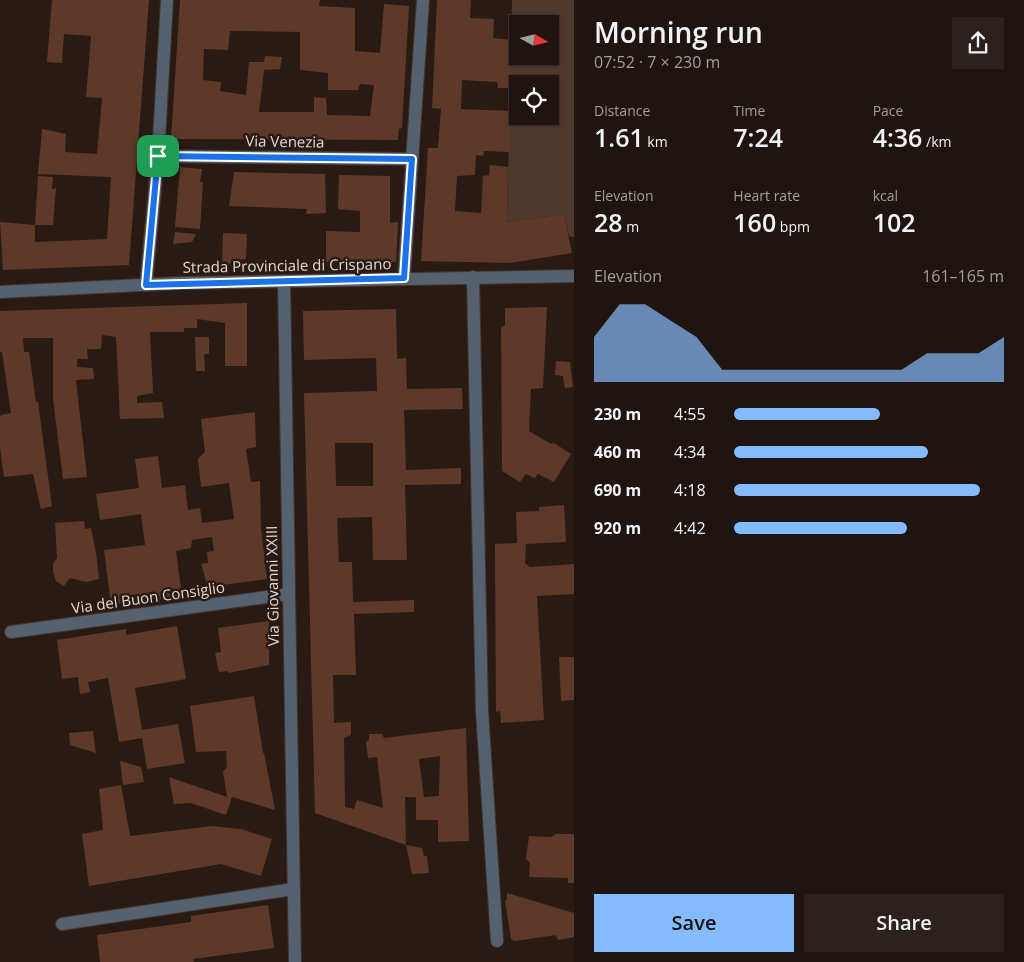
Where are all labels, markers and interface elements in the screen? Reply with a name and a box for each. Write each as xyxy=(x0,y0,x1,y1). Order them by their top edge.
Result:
text: Morning run xyxy=(594,13,763,51)
north arrow xyxy=(509,15,559,65)
map controls xyxy=(509,15,559,125)
button: share xyxy=(952,17,1004,69)
text: 07:52 · 7 × 230 m xyxy=(594,51,720,73)
button: locate xyxy=(509,75,559,125)
text: Distance xyxy=(594,101,650,120)
text: Time xyxy=(733,101,765,120)
text: Pace xyxy=(873,101,903,120)
text: 1.61 xyxy=(594,120,644,154)
text: 7:24 xyxy=(733,120,783,154)
text: 4:36 xyxy=(873,120,922,154)
street label: Via Venezia xyxy=(245,130,325,152)
text: km xyxy=(644,132,668,151)
text: /km xyxy=(922,132,951,151)
pin xyxy=(137,135,179,177)
icon: arrive xyxy=(144,142,172,170)
text: Elevation xyxy=(594,186,653,205)
text: Heart rate xyxy=(733,186,800,205)
text: kcal xyxy=(873,186,898,205)
text: 28 xyxy=(594,205,623,239)
text: 160 xyxy=(733,205,776,239)
text: 102 xyxy=(873,205,916,239)
text: m xyxy=(623,217,639,236)
text: bpm xyxy=(776,217,810,236)
street label: Strada Provinciale di Crispano xyxy=(183,253,391,277)
text: Elevation xyxy=(594,265,662,287)
text: 161–165 m xyxy=(922,265,1004,287)
text: 230 m xyxy=(594,403,641,425)
text: 4:55 xyxy=(674,403,706,425)
text: 460 m xyxy=(594,441,641,463)
text: 4:34 xyxy=(674,441,706,463)
text: 690 m xyxy=(594,479,641,501)
text: 4:18 xyxy=(674,479,706,501)
text: 920 m xyxy=(594,517,641,539)
text: 4:42 xyxy=(674,517,706,539)
street label: Via Giovanni XXIII xyxy=(261,526,283,646)
street label: Via del Buon Consiglio xyxy=(70,576,226,618)
button: Save xyxy=(594,894,794,952)
button: Share xyxy=(804,894,1004,952)

